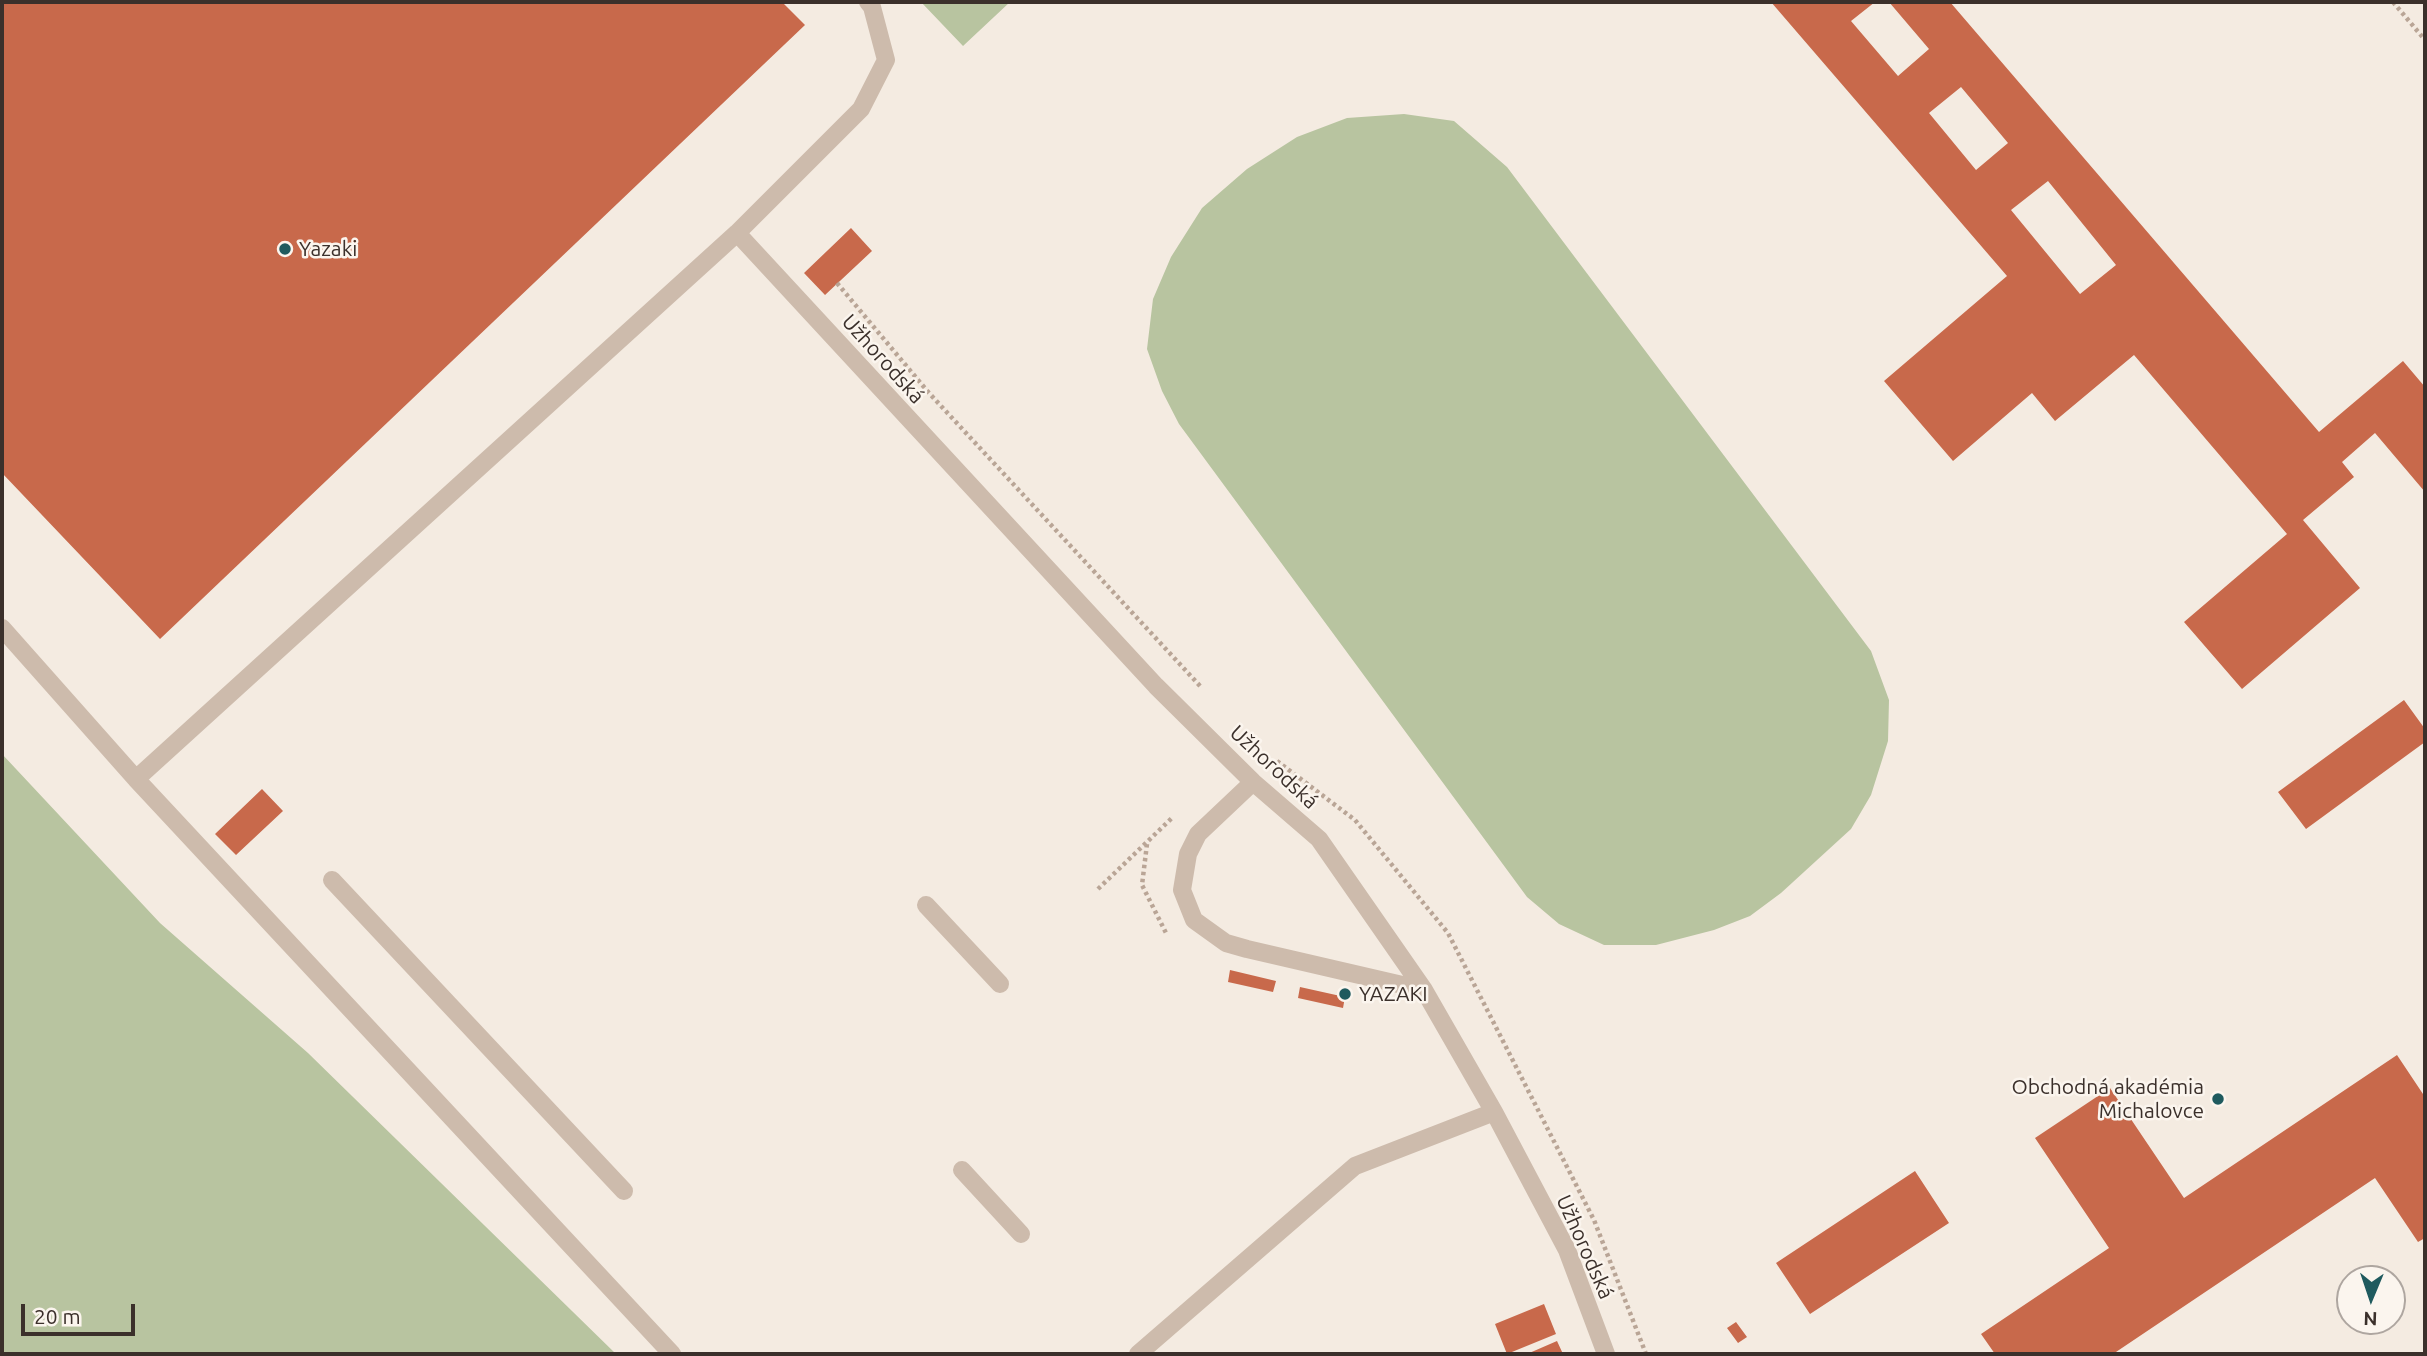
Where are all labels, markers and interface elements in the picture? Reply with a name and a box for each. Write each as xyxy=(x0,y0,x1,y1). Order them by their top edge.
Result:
place label: Yazaki xyxy=(299,236,357,262)
marker: Yazaki xyxy=(277,241,293,257)
street label: Užhorodská xyxy=(836,309,930,409)
street label: Užhorodská xyxy=(1225,720,1323,814)
place label: YAZAKI xyxy=(1359,981,1428,1007)
marker: YAZAKI xyxy=(1337,986,1353,1002)
place label: Obchodná akadémia Michalovce xyxy=(2011,1074,2204,1124)
marker: Obchodná akadémia Michalovce xyxy=(2210,1091,2226,1107)
street label: Užhorodská xyxy=(1551,1191,1619,1303)
north arrow xyxy=(2336,1265,2406,1335)
scale bar xyxy=(24,1290,138,1334)
text: 20 m xyxy=(34,1304,81,1328)
text: N xyxy=(2363,1308,2378,1330)

